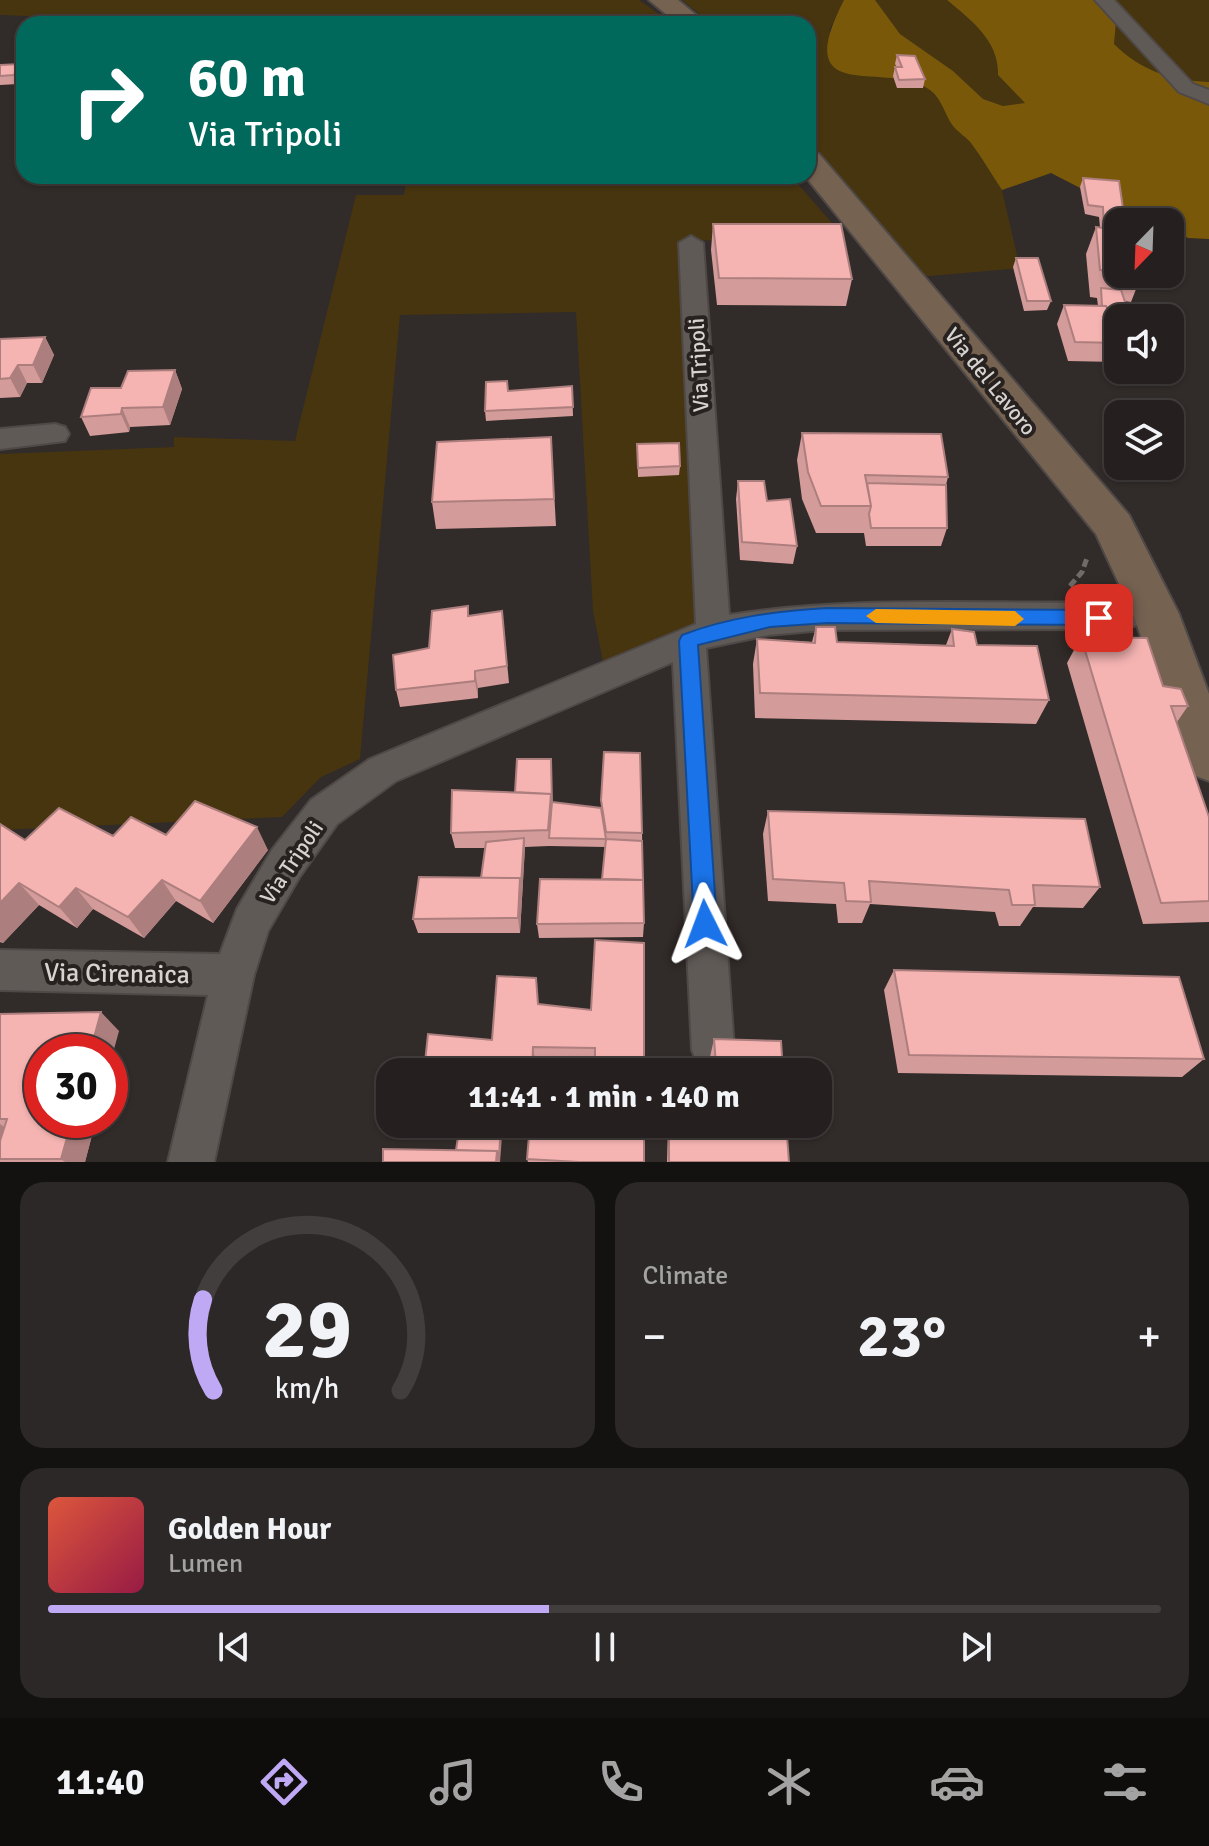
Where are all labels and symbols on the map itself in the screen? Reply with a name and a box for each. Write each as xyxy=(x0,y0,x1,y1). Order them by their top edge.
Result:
north arrow xyxy=(1104,208,1184,288)
street label: Via Tripoli xyxy=(683,317,714,413)
street label: Via del Lavoro xyxy=(939,322,1042,441)
pin xyxy=(1065,584,1133,652)
street label: Via Tripoli xyxy=(254,816,329,909)
position arrow xyxy=(663,882,747,966)
street label: Via Cirenaica xyxy=(44,957,190,991)
speed limit sign: 30 xyxy=(24,1034,128,1138)

